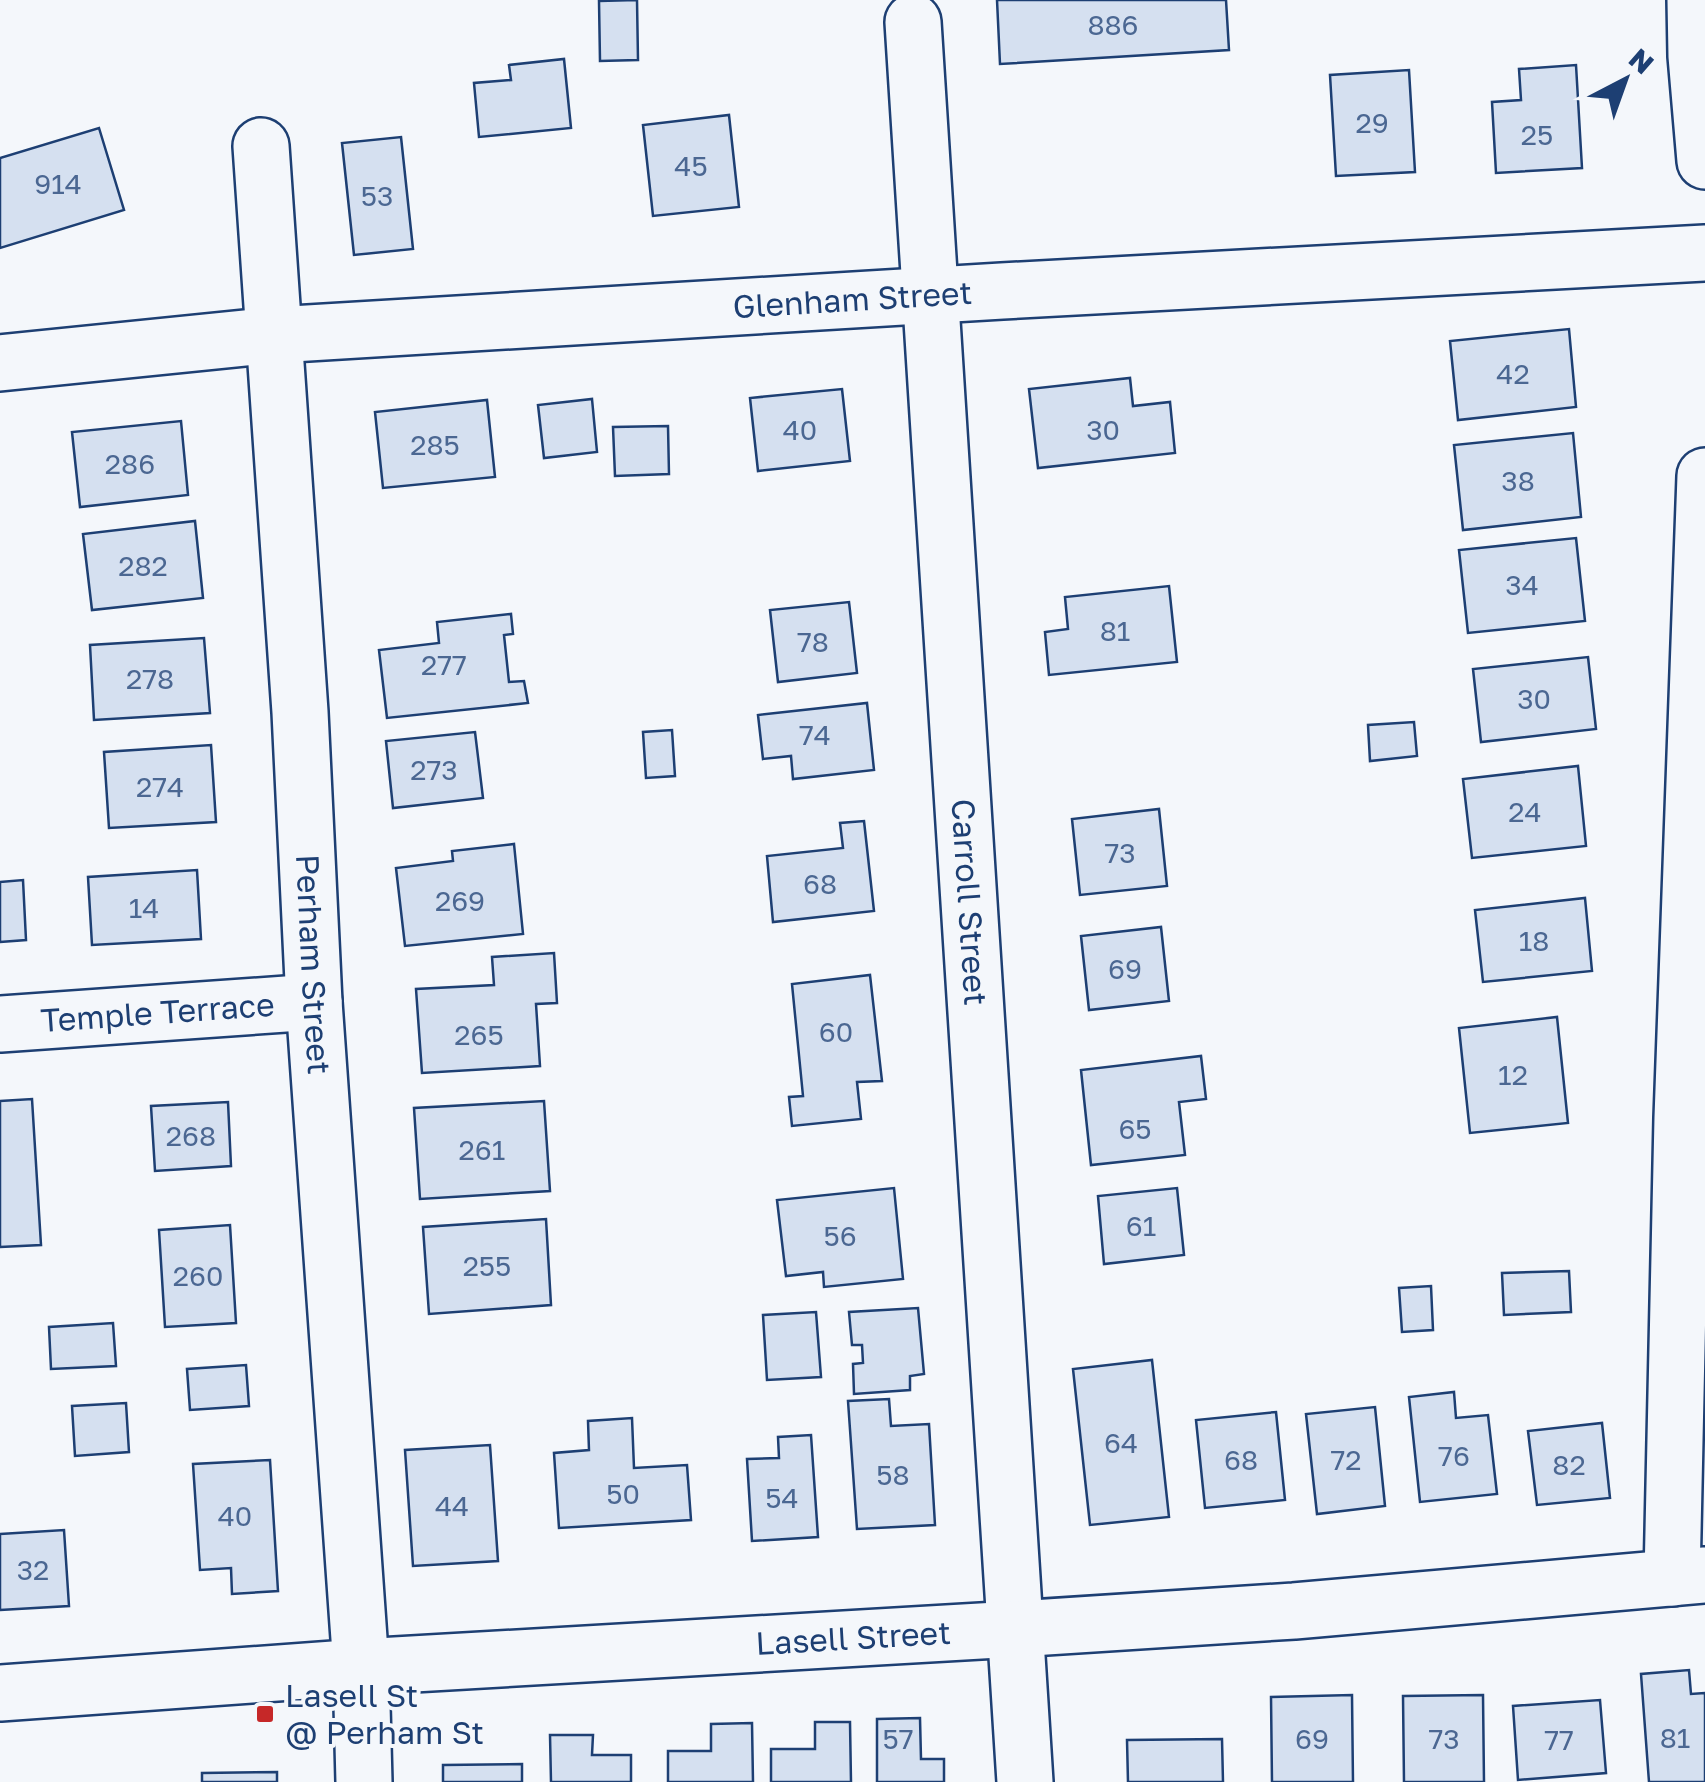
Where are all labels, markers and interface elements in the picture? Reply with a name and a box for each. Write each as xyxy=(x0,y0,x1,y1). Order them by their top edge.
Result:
house number: 886 xyxy=(1087,8,1139,41)
north arrow xyxy=(1575,30,1675,130)
text: N xyxy=(1623,41,1661,80)
house number: 29 xyxy=(1355,106,1389,139)
house number: 25 xyxy=(1521,118,1553,151)
house number: 45 xyxy=(674,149,708,182)
house number: 914 xyxy=(34,167,82,200)
house number: 53 xyxy=(361,179,393,212)
street label: Glenham Street xyxy=(732,273,973,325)
house number: 42 xyxy=(1496,357,1530,390)
house number: 40 xyxy=(783,413,817,446)
house number: 30 xyxy=(1086,413,1120,446)
house number: 285 xyxy=(410,428,460,461)
house number: 286 xyxy=(105,447,155,480)
house number: 38 xyxy=(1501,464,1535,497)
house number: 282 xyxy=(118,549,168,582)
house number: 34 xyxy=(1505,568,1539,601)
house number: 81 xyxy=(1100,614,1130,647)
house number: 78 xyxy=(797,625,829,658)
house number: 277 xyxy=(421,648,467,681)
house number: 278 xyxy=(126,662,174,695)
house number: 30 xyxy=(1517,682,1551,715)
house number: 74 xyxy=(799,718,831,751)
house number: 273 xyxy=(410,753,458,786)
house number: 274 xyxy=(136,770,184,803)
house number: 24 xyxy=(1508,795,1542,828)
street label: Carroll Street xyxy=(944,798,996,1007)
house number: 73 xyxy=(1104,836,1136,869)
street label: Perham Street xyxy=(289,853,339,1076)
house number: 68 xyxy=(803,867,837,900)
house number: 269 xyxy=(435,884,485,917)
house number: 14 xyxy=(129,891,159,924)
house number: 18 xyxy=(1519,924,1549,957)
house number: 69 xyxy=(1108,952,1142,985)
street label: Temple Terrace xyxy=(39,985,276,1039)
house number: 60 xyxy=(819,1015,853,1048)
house number: 265 xyxy=(454,1018,504,1051)
house number: 12 xyxy=(1498,1058,1528,1091)
house number: 65 xyxy=(1118,1112,1152,1145)
house number: 268 xyxy=(166,1119,216,1152)
house number: 261 xyxy=(459,1133,505,1166)
house number: 61 xyxy=(1126,1209,1156,1242)
house number: 56 xyxy=(823,1219,857,1252)
house number: 255 xyxy=(463,1249,511,1282)
house number: 260 xyxy=(173,1259,223,1292)
house number: 64 xyxy=(1104,1426,1138,1459)
house number: 76 xyxy=(1438,1439,1470,1472)
house number: 68 xyxy=(1224,1443,1258,1476)
house number: 72 xyxy=(1330,1443,1362,1476)
house number: 82 xyxy=(1552,1448,1586,1481)
house number: 58 xyxy=(876,1458,910,1491)
house number: 50 xyxy=(606,1477,640,1510)
house number: 54 xyxy=(765,1481,799,1514)
house number: 44 xyxy=(435,1489,469,1522)
house number: 40 xyxy=(218,1499,252,1532)
house number: 32 xyxy=(17,1553,49,1586)
street label: Lasell Street xyxy=(755,1613,952,1662)
place label: Lasell St @ Perham St xyxy=(285,1676,484,1751)
marker: Lasell St @ Perham St xyxy=(254,1703,276,1725)
house number: 81 xyxy=(1660,1721,1690,1754)
house number: 57 xyxy=(882,1722,914,1755)
house number: 69 xyxy=(1295,1722,1329,1755)
house number: 73 xyxy=(1428,1722,1460,1755)
house number: 77 xyxy=(1544,1723,1574,1756)

